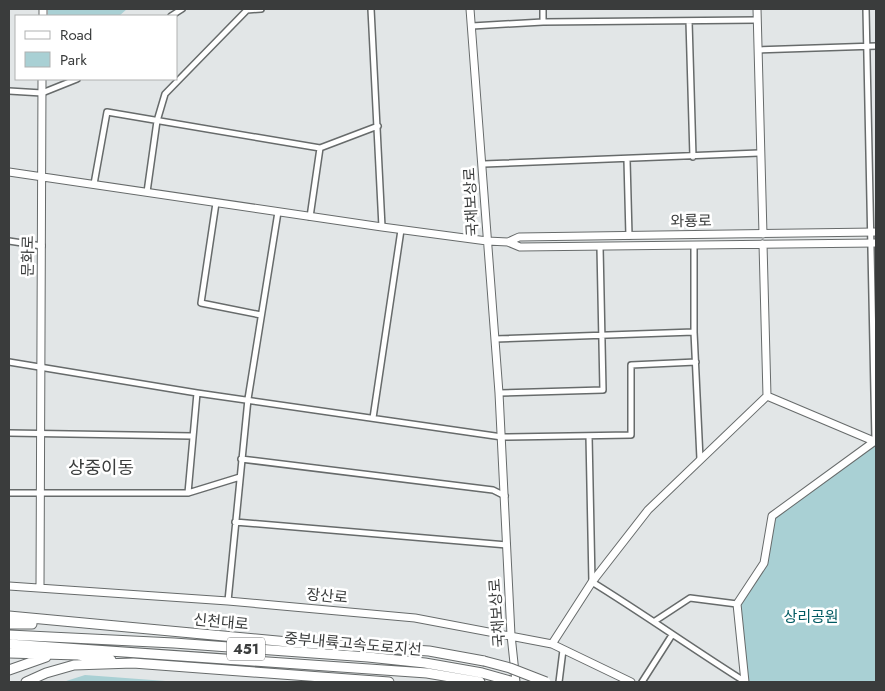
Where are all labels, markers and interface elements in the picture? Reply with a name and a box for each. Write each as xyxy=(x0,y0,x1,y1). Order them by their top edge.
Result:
legend xyxy=(15,15,178,80)
text: Road xyxy=(60,24,92,46)
text: Park xyxy=(60,49,87,71)
street label: 국채보상로 xyxy=(458,167,484,237)
street label: 와룡로 xyxy=(670,210,712,232)
street label: 문화로 xyxy=(17,235,39,277)
district label: 상중이동 xyxy=(68,455,134,481)
street label: 국채보상로 xyxy=(484,578,510,648)
street label: 장산로 xyxy=(305,583,349,609)
park label: 상리공원 xyxy=(783,606,839,628)
street label: 신천대로 xyxy=(193,609,249,635)
street label: 중부내륙고속도로지선 xyxy=(283,627,423,661)
road number: 451 xyxy=(227,638,265,661)

